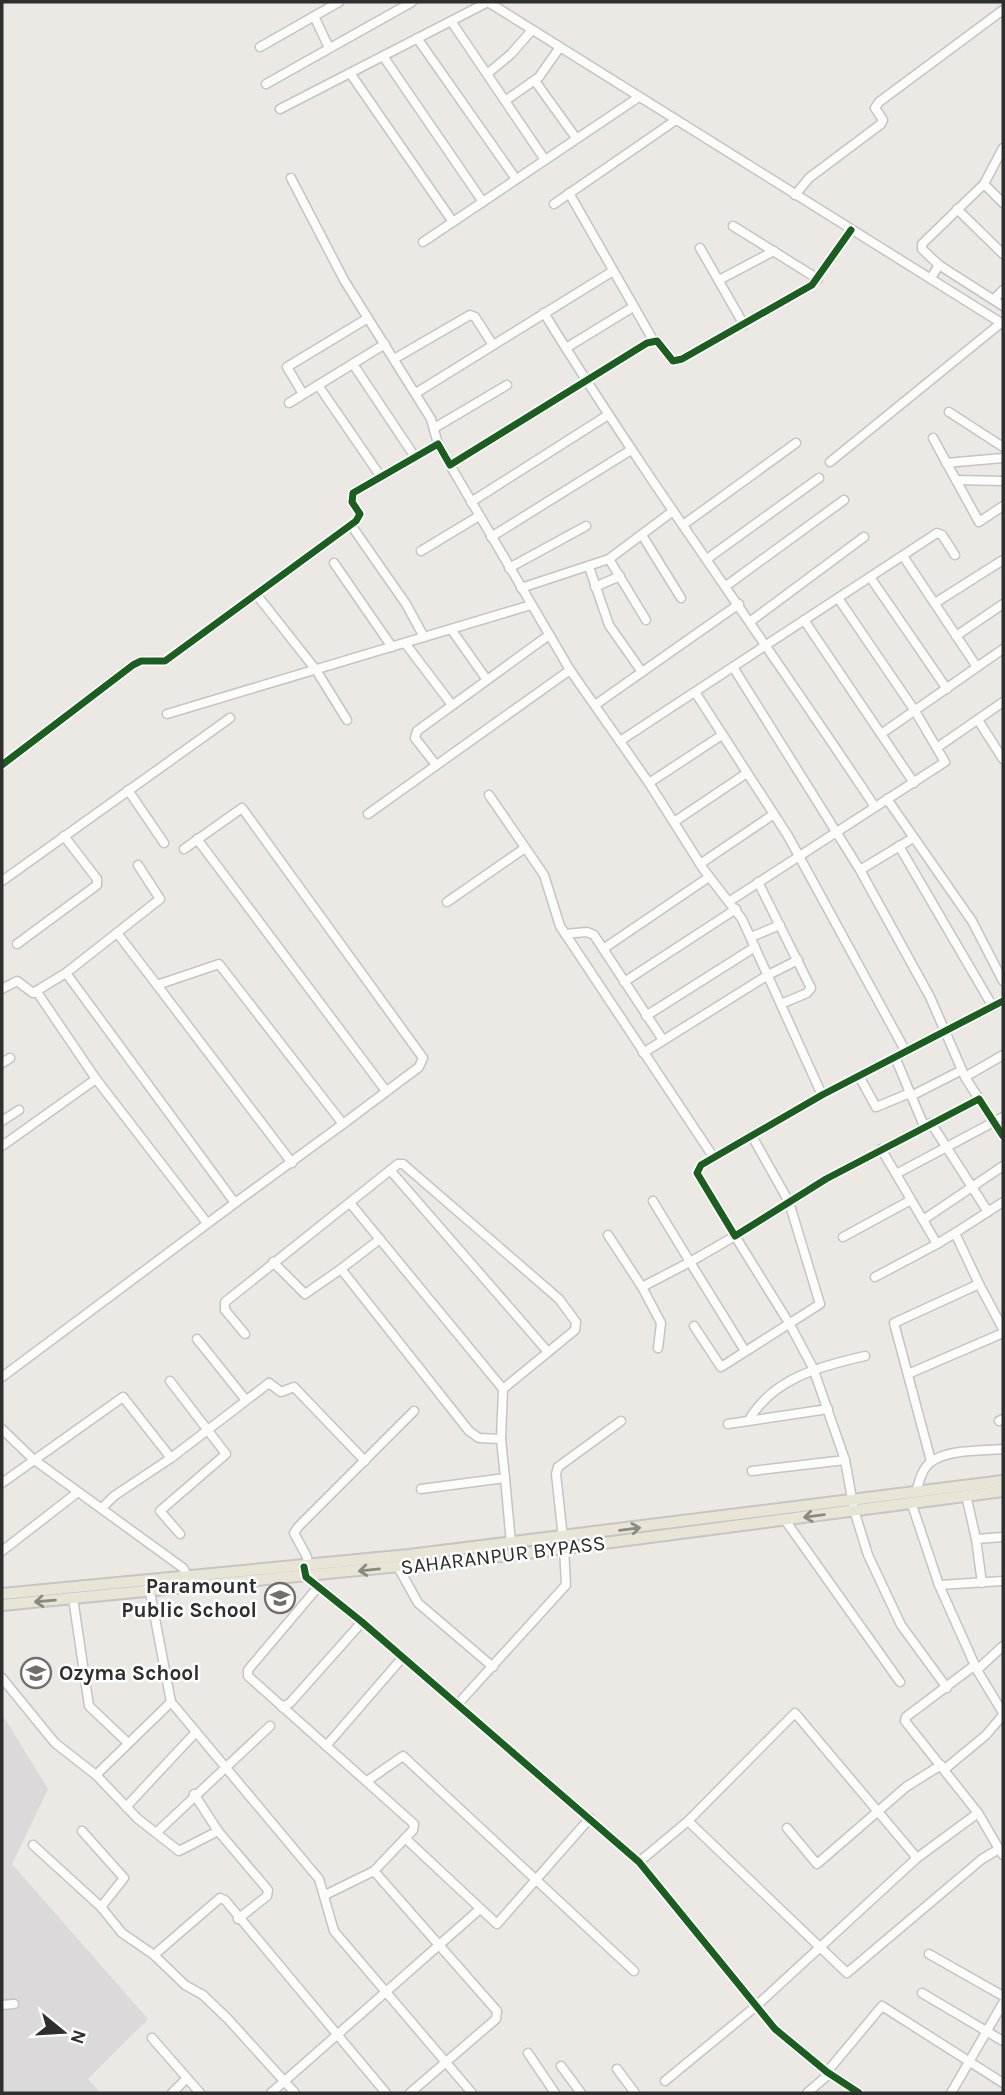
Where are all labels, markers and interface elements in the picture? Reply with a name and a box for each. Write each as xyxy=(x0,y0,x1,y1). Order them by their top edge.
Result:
one-way arrow xyxy=(803,1510,826,1523)
one-way arrow xyxy=(618,1523,641,1536)
street label: SAHARANPUR BYPASS xyxy=(399,1531,607,1579)
one-way arrow xyxy=(359,1564,381,1577)
place label: Paramount Public School xyxy=(121,1574,257,1622)
school or university icon: Paramount Public School xyxy=(263,1581,297,1615)
one-way arrow xyxy=(35,1595,57,1608)
school or university icon: Ozyma School xyxy=(19,1656,53,1690)
place label: Ozyma School xyxy=(59,1661,200,1685)
north arrow xyxy=(28,1997,98,2067)
text: N xyxy=(66,2027,91,2047)

